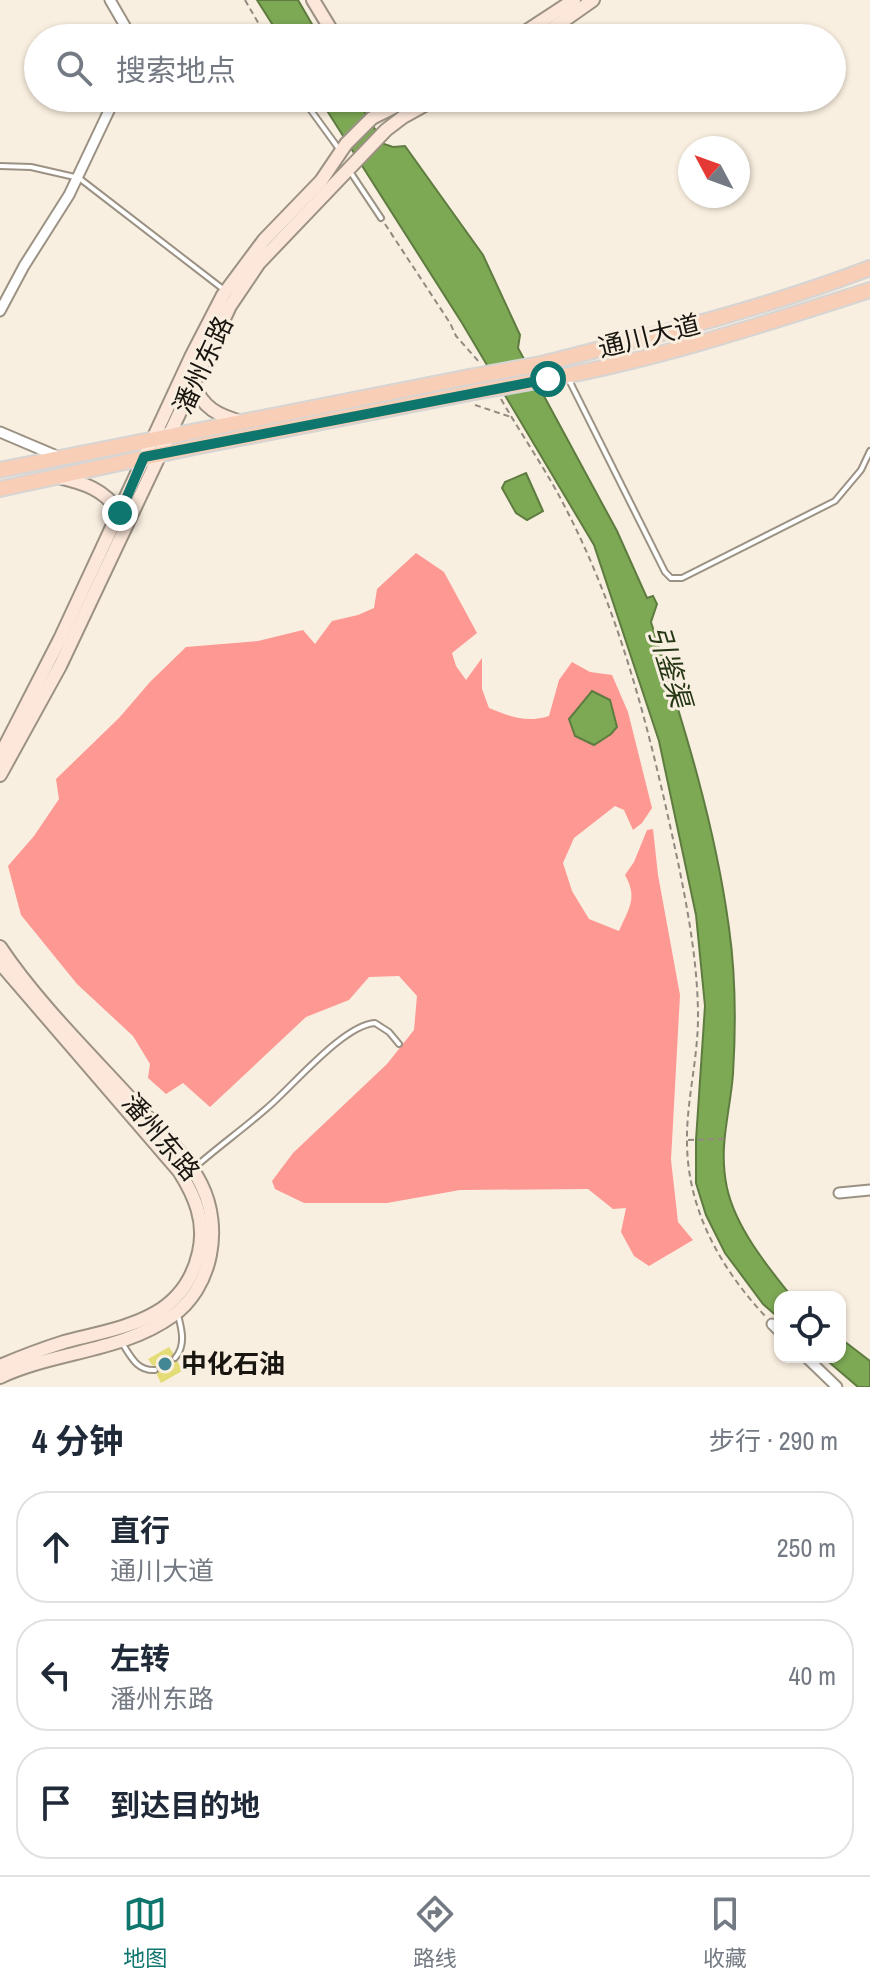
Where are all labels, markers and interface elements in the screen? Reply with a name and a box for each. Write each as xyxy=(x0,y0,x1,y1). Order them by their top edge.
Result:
search box xyxy=(24,24,846,112)
icon: search xyxy=(52,46,96,90)
text: 搜索地点 xyxy=(116,50,236,90)
north arrow xyxy=(678,136,750,208)
street label: 通川大道 xyxy=(594,306,704,365)
street label: 潘州东路 xyxy=(165,310,240,419)
route start xyxy=(530,361,566,397)
route end xyxy=(102,495,138,531)
water label: 引鉴渠 xyxy=(640,620,702,716)
street label: 潘州东路 xyxy=(115,1086,208,1188)
map controls xyxy=(774,1291,846,1363)
button: locate xyxy=(774,1291,846,1363)
place label: 中化石油 xyxy=(181,1346,285,1381)
marker: 中化石油 xyxy=(156,1355,174,1373)
text: 4 分钟 xyxy=(32,1418,123,1464)
text: 步行 · 290 m xyxy=(709,1423,838,1458)
text: 直行 xyxy=(110,1510,170,1550)
icon: ahead xyxy=(34,1525,78,1569)
text: 250 m xyxy=(777,1530,836,1565)
text: 通川大道 xyxy=(110,1553,214,1588)
text: 左转 xyxy=(110,1638,170,1678)
icon: left xyxy=(34,1653,78,1697)
text: 40 m xyxy=(789,1658,836,1693)
text: 潘州东路 xyxy=(110,1681,214,1716)
icon: arrive xyxy=(34,1781,78,1825)
text: 到达目的地 xyxy=(110,1785,260,1825)
tab: 地图 xyxy=(123,1892,167,1973)
tab: 路线 xyxy=(413,1892,457,1973)
tab: 收藏 xyxy=(703,1892,747,1973)

